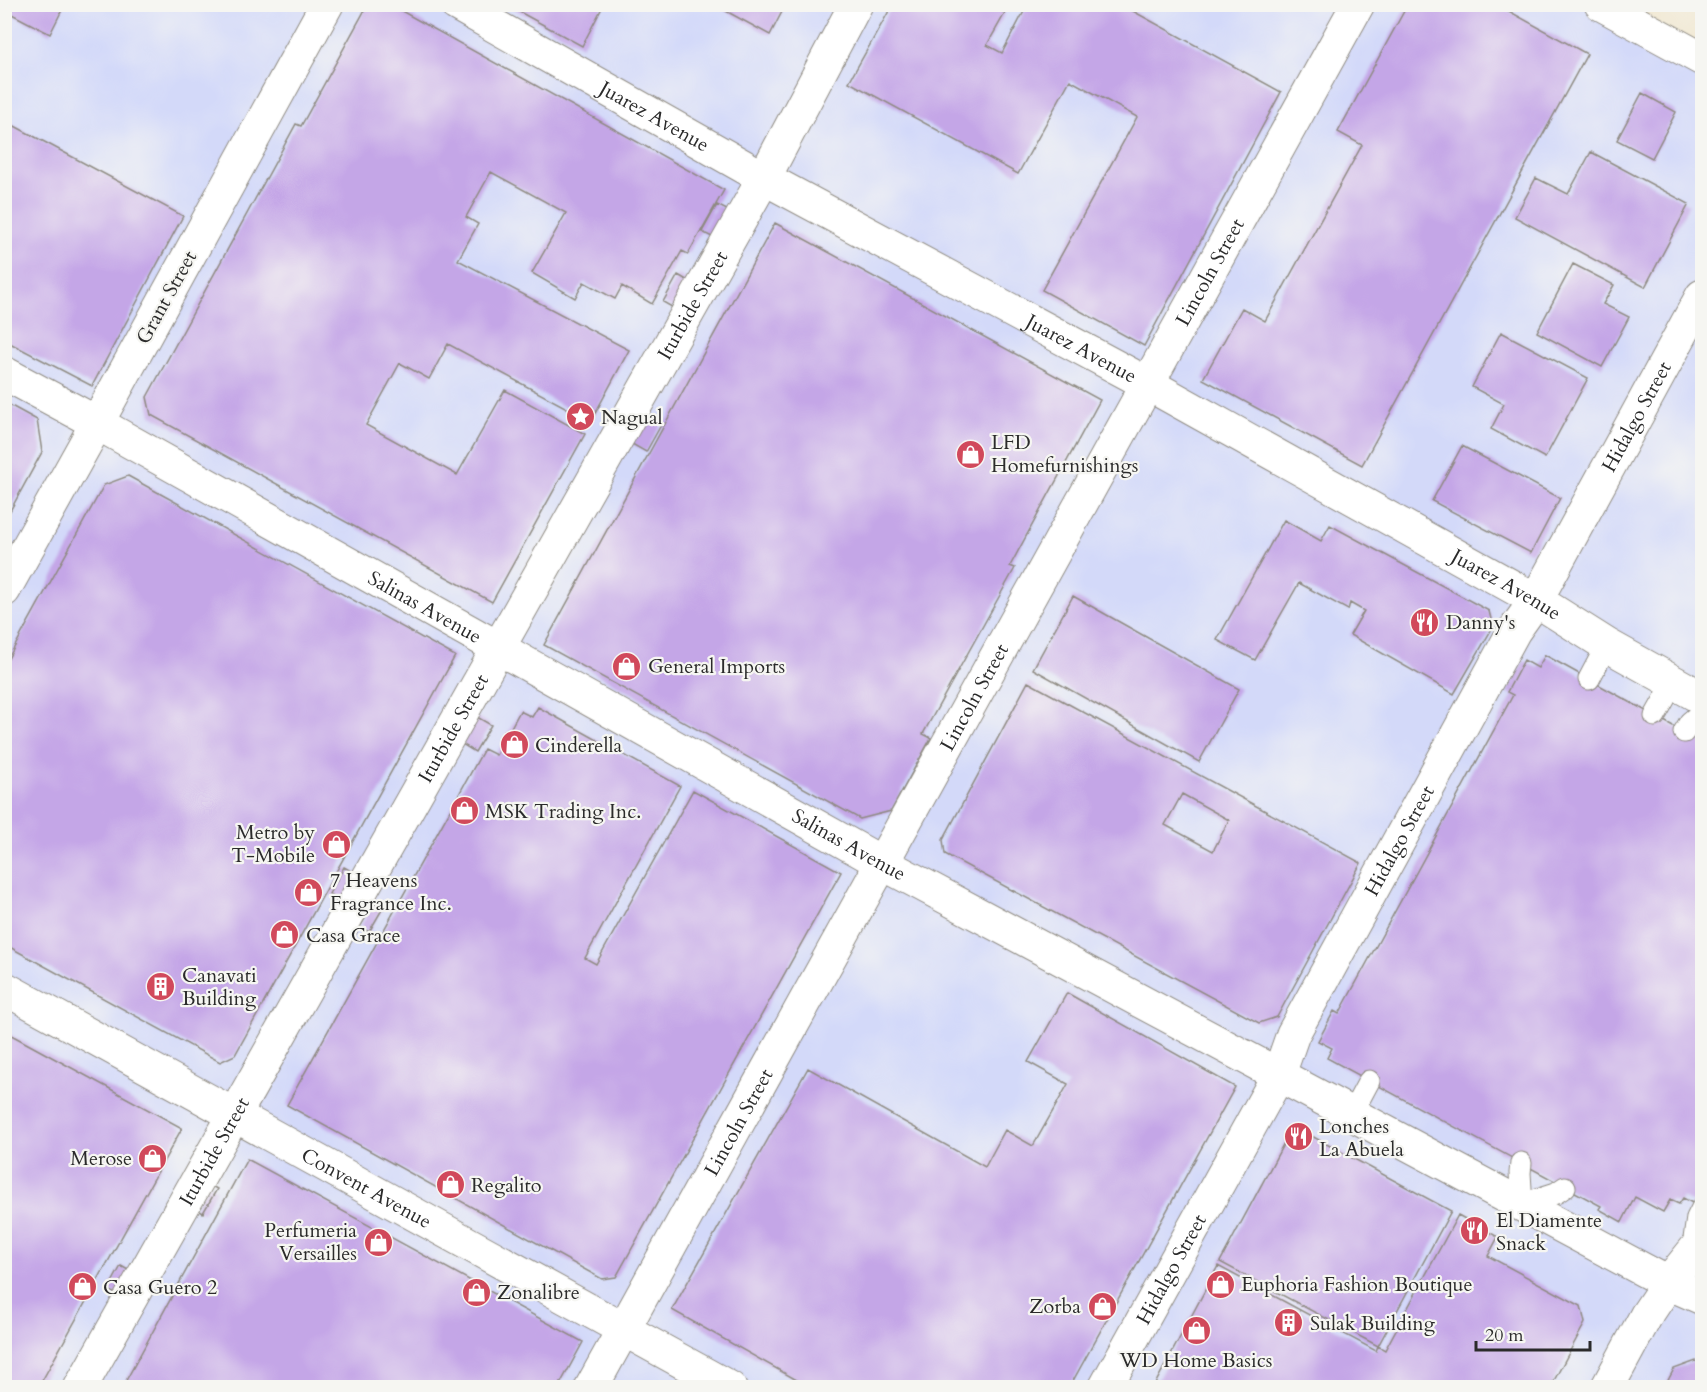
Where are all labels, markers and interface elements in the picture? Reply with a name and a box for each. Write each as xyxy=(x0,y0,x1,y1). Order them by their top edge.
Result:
street label: Juarez Avenue xyxy=(592,73,714,158)
street label: Lincoln Street xyxy=(1169,213,1251,331)
street label: Grant Street xyxy=(130,245,204,349)
street label: Iturbide Street xyxy=(651,245,734,365)
street label: Juarez Avenue xyxy=(1018,307,1141,389)
street label: Hidalgo Street xyxy=(1595,356,1678,477)
place icon: Nagual xyxy=(564,401,596,433)
place label: Nagual xyxy=(601,404,663,431)
place label: LFD Homefurnishings xyxy=(991,429,1138,479)
shop icon: LFD Homefurnishings xyxy=(954,438,986,470)
street label: Juarez Avenue xyxy=(1444,541,1566,627)
street label: Salinas Avenue xyxy=(363,565,487,650)
restaurant icon: Danny's xyxy=(1409,606,1441,638)
place label: Danny's xyxy=(1446,609,1515,636)
street label: Lincoln Street xyxy=(934,638,1015,756)
shop icon: General Imports xyxy=(611,650,643,682)
place label: General Imports xyxy=(648,653,785,680)
street label: Iturbide Street xyxy=(412,668,495,788)
shop icon: Cinderella xyxy=(498,729,530,761)
place label: Cinderella xyxy=(535,732,623,759)
street label: Hidalgo Street xyxy=(1358,780,1441,901)
shop icon: MSK Trading Inc. xyxy=(448,795,480,827)
place label: MSK Trading Inc. xyxy=(485,798,641,825)
street label: Salinas Avenue xyxy=(787,802,910,887)
place label: Metro by T-Mobile xyxy=(231,819,315,869)
shop icon: Metro by T-Mobile xyxy=(320,828,352,860)
place label: 7 Heavens Fragrance Inc. xyxy=(330,867,452,917)
shop icon: 7 Heavens Fragrance Inc. xyxy=(293,876,325,908)
shop icon: Casa Grace xyxy=(269,919,301,951)
place label: Casa Grace xyxy=(306,922,401,949)
place label: Canavati Building xyxy=(182,962,257,1012)
building icon: Canavati Building xyxy=(145,970,177,1002)
street label: Lincoln Street xyxy=(698,1063,780,1181)
street label: Iturbide Street xyxy=(173,1092,256,1211)
place label: Lonches La Abuela xyxy=(1319,1113,1404,1163)
restaurant icon: Lonches La Abuela xyxy=(1282,1121,1314,1153)
street label: Convent Avenue xyxy=(296,1141,436,1235)
shop icon: Merose xyxy=(137,1142,169,1174)
place label: Merose xyxy=(70,1145,132,1172)
shop icon: Regalito xyxy=(434,1169,466,1201)
place label: Regalito xyxy=(471,1172,542,1199)
place label: El Diamente Snack xyxy=(1496,1207,1602,1257)
street label: Hidalgo Street xyxy=(1130,1209,1213,1329)
restaurant icon: El Diamente Snack xyxy=(1459,1215,1491,1247)
place label: Perfumeria Versailles xyxy=(264,1217,357,1267)
shop icon: Perfumeria Versailles xyxy=(362,1226,394,1258)
shop icon: Euphoria Fashion Boutique xyxy=(1204,1268,1236,1300)
shop icon: Casa Guero 2 xyxy=(66,1271,98,1303)
place label: Euphoria Fashion Boutique xyxy=(1241,1271,1473,1298)
place label: Casa Guero 2 xyxy=(103,1274,217,1301)
shop icon: Zonalibre xyxy=(460,1276,492,1308)
place label: Zonalibre xyxy=(497,1279,580,1306)
shop icon: Zorba xyxy=(1086,1290,1118,1322)
place label: Zorba xyxy=(1029,1293,1081,1320)
building icon: Sulak Building xyxy=(1273,1307,1305,1339)
place label: Sulak Building xyxy=(1310,1310,1436,1337)
shop icon: WD Home Basics xyxy=(1180,1314,1212,1346)
scale bar xyxy=(1476,1314,1590,1352)
text: 20 m xyxy=(1485,1323,1524,1348)
place label: WD Home Basics xyxy=(1119,1347,1272,1374)

